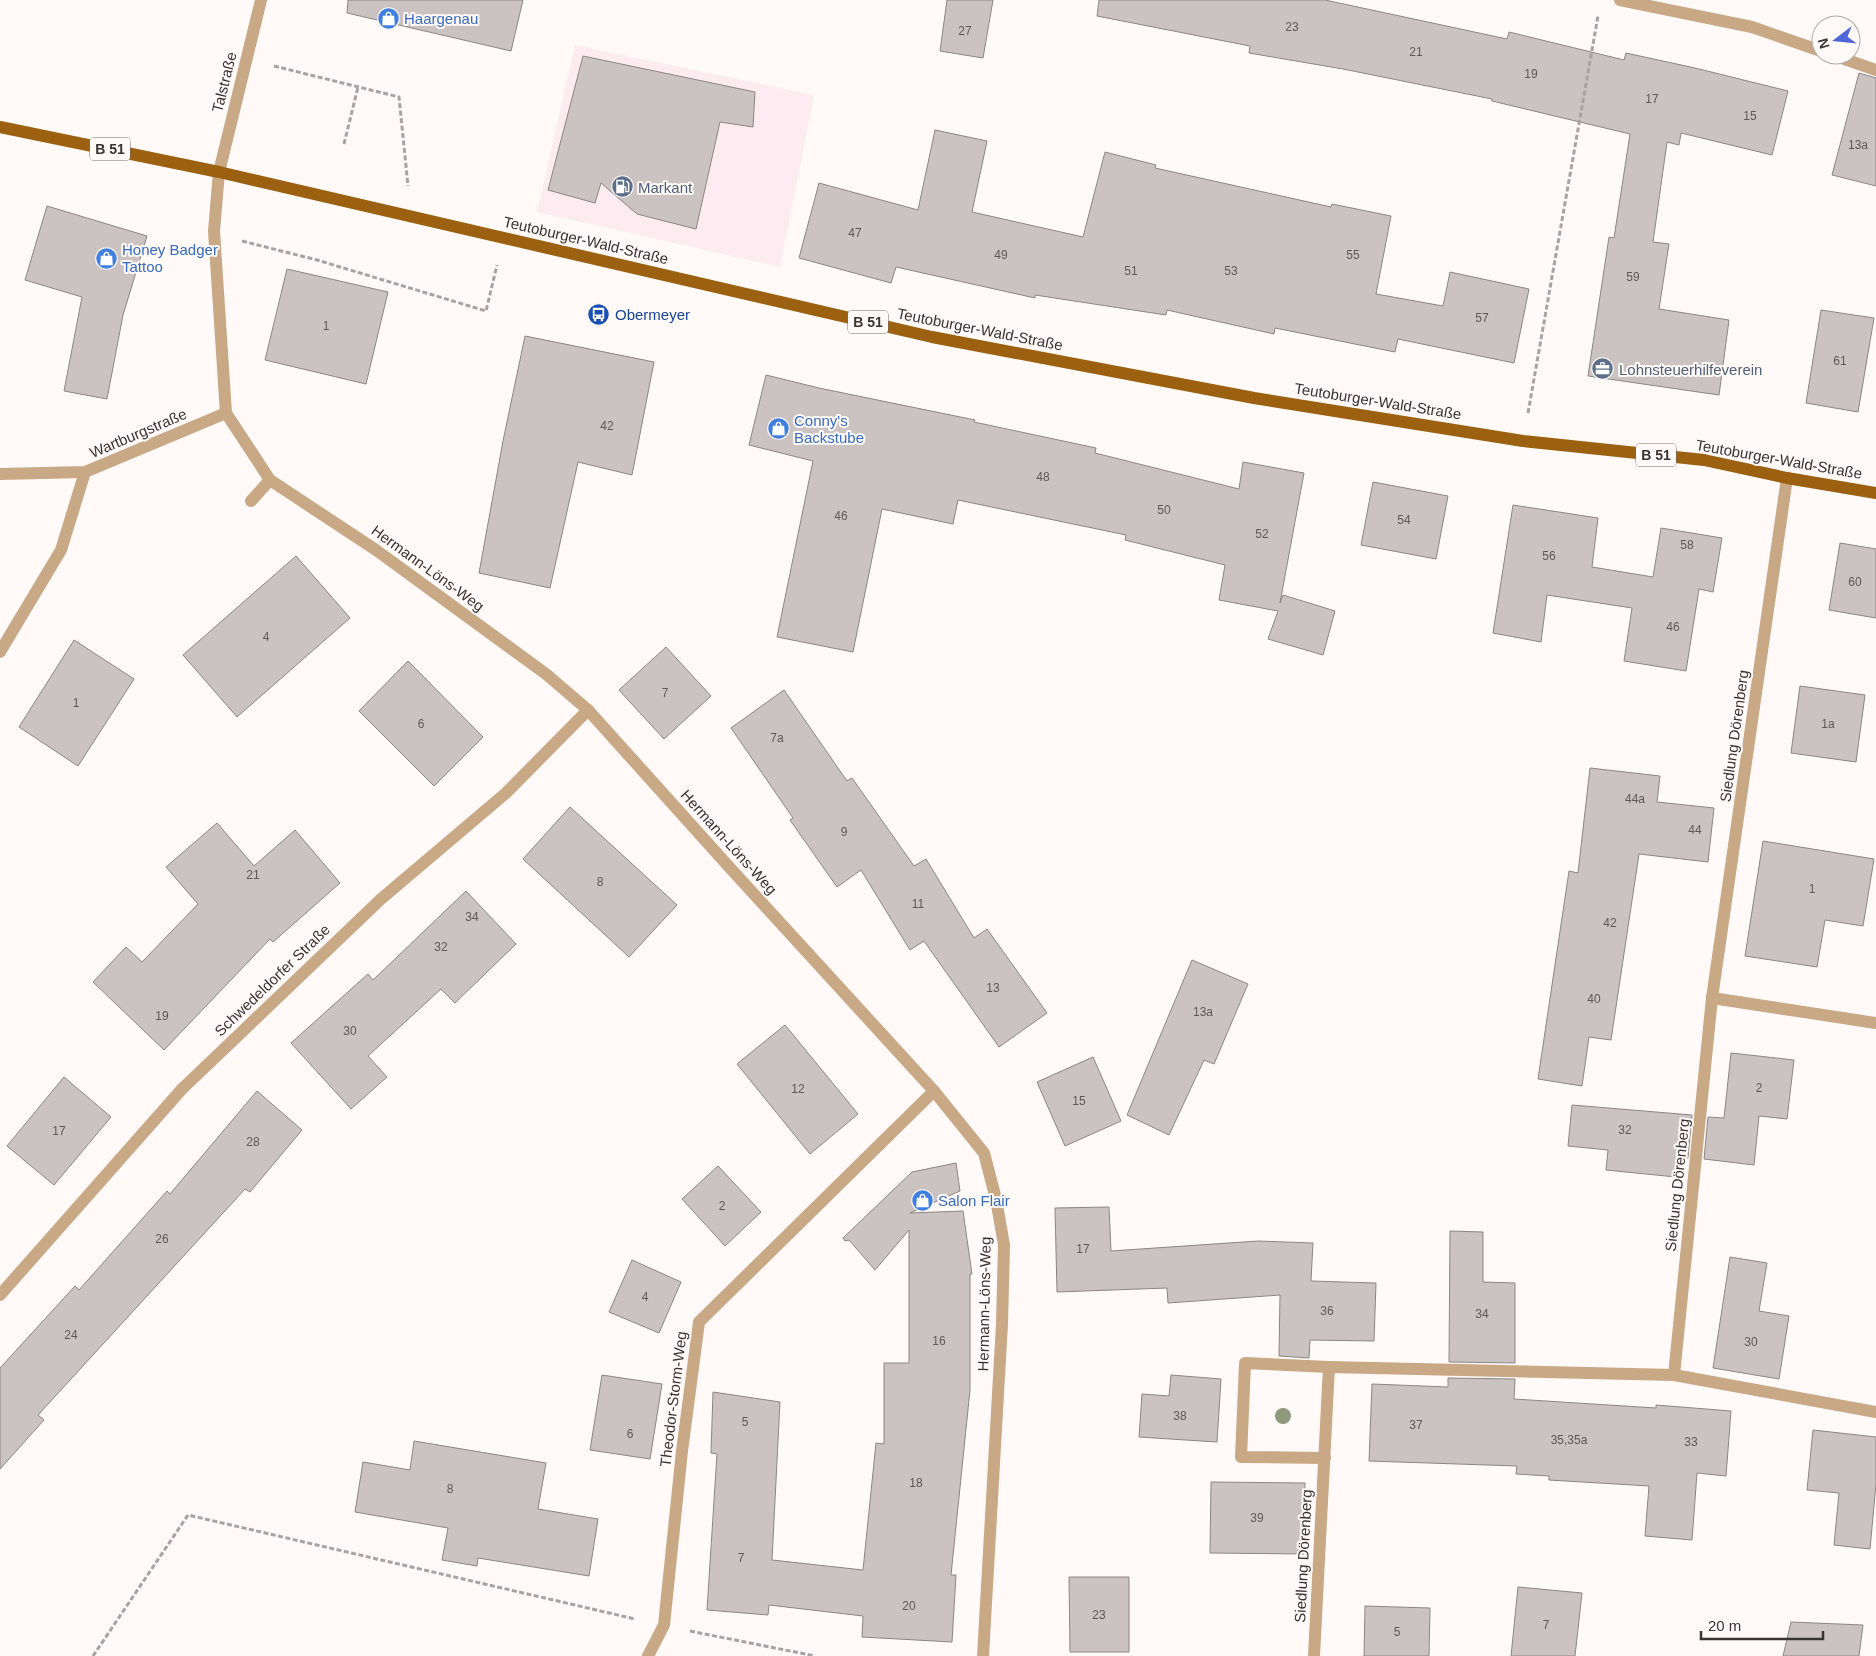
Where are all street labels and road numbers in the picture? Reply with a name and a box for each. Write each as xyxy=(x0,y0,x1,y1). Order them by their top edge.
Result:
street label: Talstraße xyxy=(208,50,240,114)
road number: B 51 xyxy=(90,138,130,160)
street label: Teutoburger-Wald-Straße xyxy=(502,213,670,267)
street label: Teutoburger-Wald-Straße xyxy=(896,305,1064,353)
road number: B 51 xyxy=(848,311,888,334)
street label: Teutoburger-Wald-Straße xyxy=(1293,379,1463,423)
street label: Wartburgstraße xyxy=(87,405,189,461)
street label: Teutoburger-Wald-Straße xyxy=(1694,436,1864,482)
road number: B 51 xyxy=(1636,444,1676,466)
street label: Hermann-Löns-Weg xyxy=(368,522,488,614)
street label: Siedlung Dörenberg xyxy=(1716,669,1752,803)
street label: Hermann-Löns-Weg xyxy=(678,786,780,898)
street label: Schwedeldorfer Straße xyxy=(211,921,333,1039)
street label: Siedlung Dörenberg xyxy=(1662,1118,1692,1252)
street label: Hermann-Löns-Weg xyxy=(974,1236,994,1372)
street label: Theodor-Storm-Weg xyxy=(656,1330,690,1468)
street label: Siedlung Dörenberg xyxy=(1291,1489,1315,1623)

